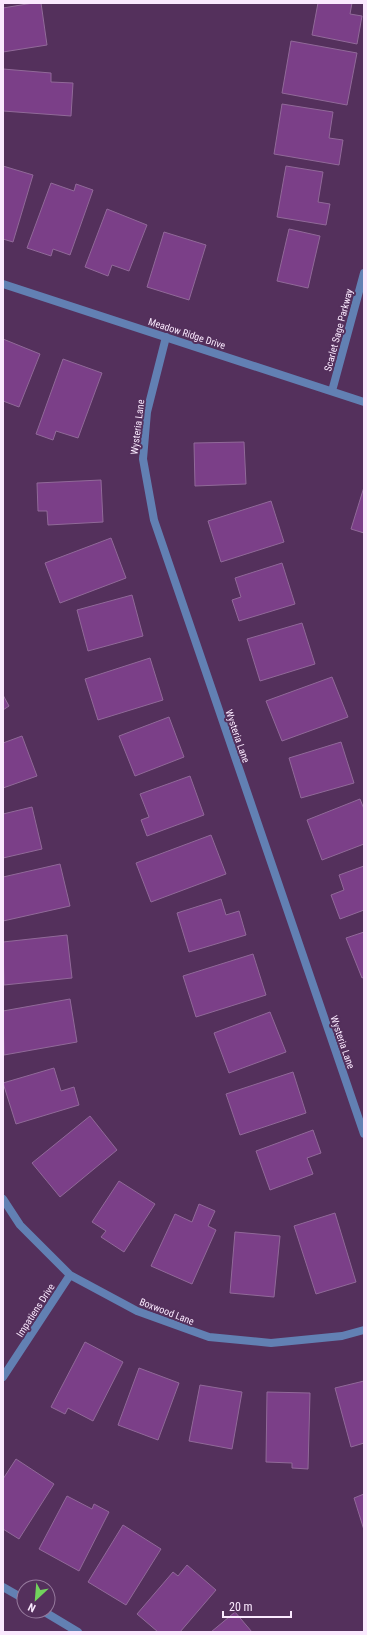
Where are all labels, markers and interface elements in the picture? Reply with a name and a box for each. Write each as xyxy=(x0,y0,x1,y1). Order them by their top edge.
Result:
street label: Scarlet Sage Parkway xyxy=(322,288,355,373)
street label: Meadow Ridge Drive xyxy=(147,316,227,351)
street label: Wysteria Lane xyxy=(129,399,146,455)
street label: Wysteria Lane xyxy=(223,708,252,764)
street label: Wysteria Lane xyxy=(328,1014,357,1070)
street label: Impatiens Drive xyxy=(14,1281,57,1339)
street label: Boxwood Lane xyxy=(138,1296,196,1327)
north arrow xyxy=(16,1579,56,1619)
scale bar xyxy=(223,1593,291,1619)
text: N xyxy=(26,1600,38,1615)
text: 20 m xyxy=(229,1600,253,1614)

